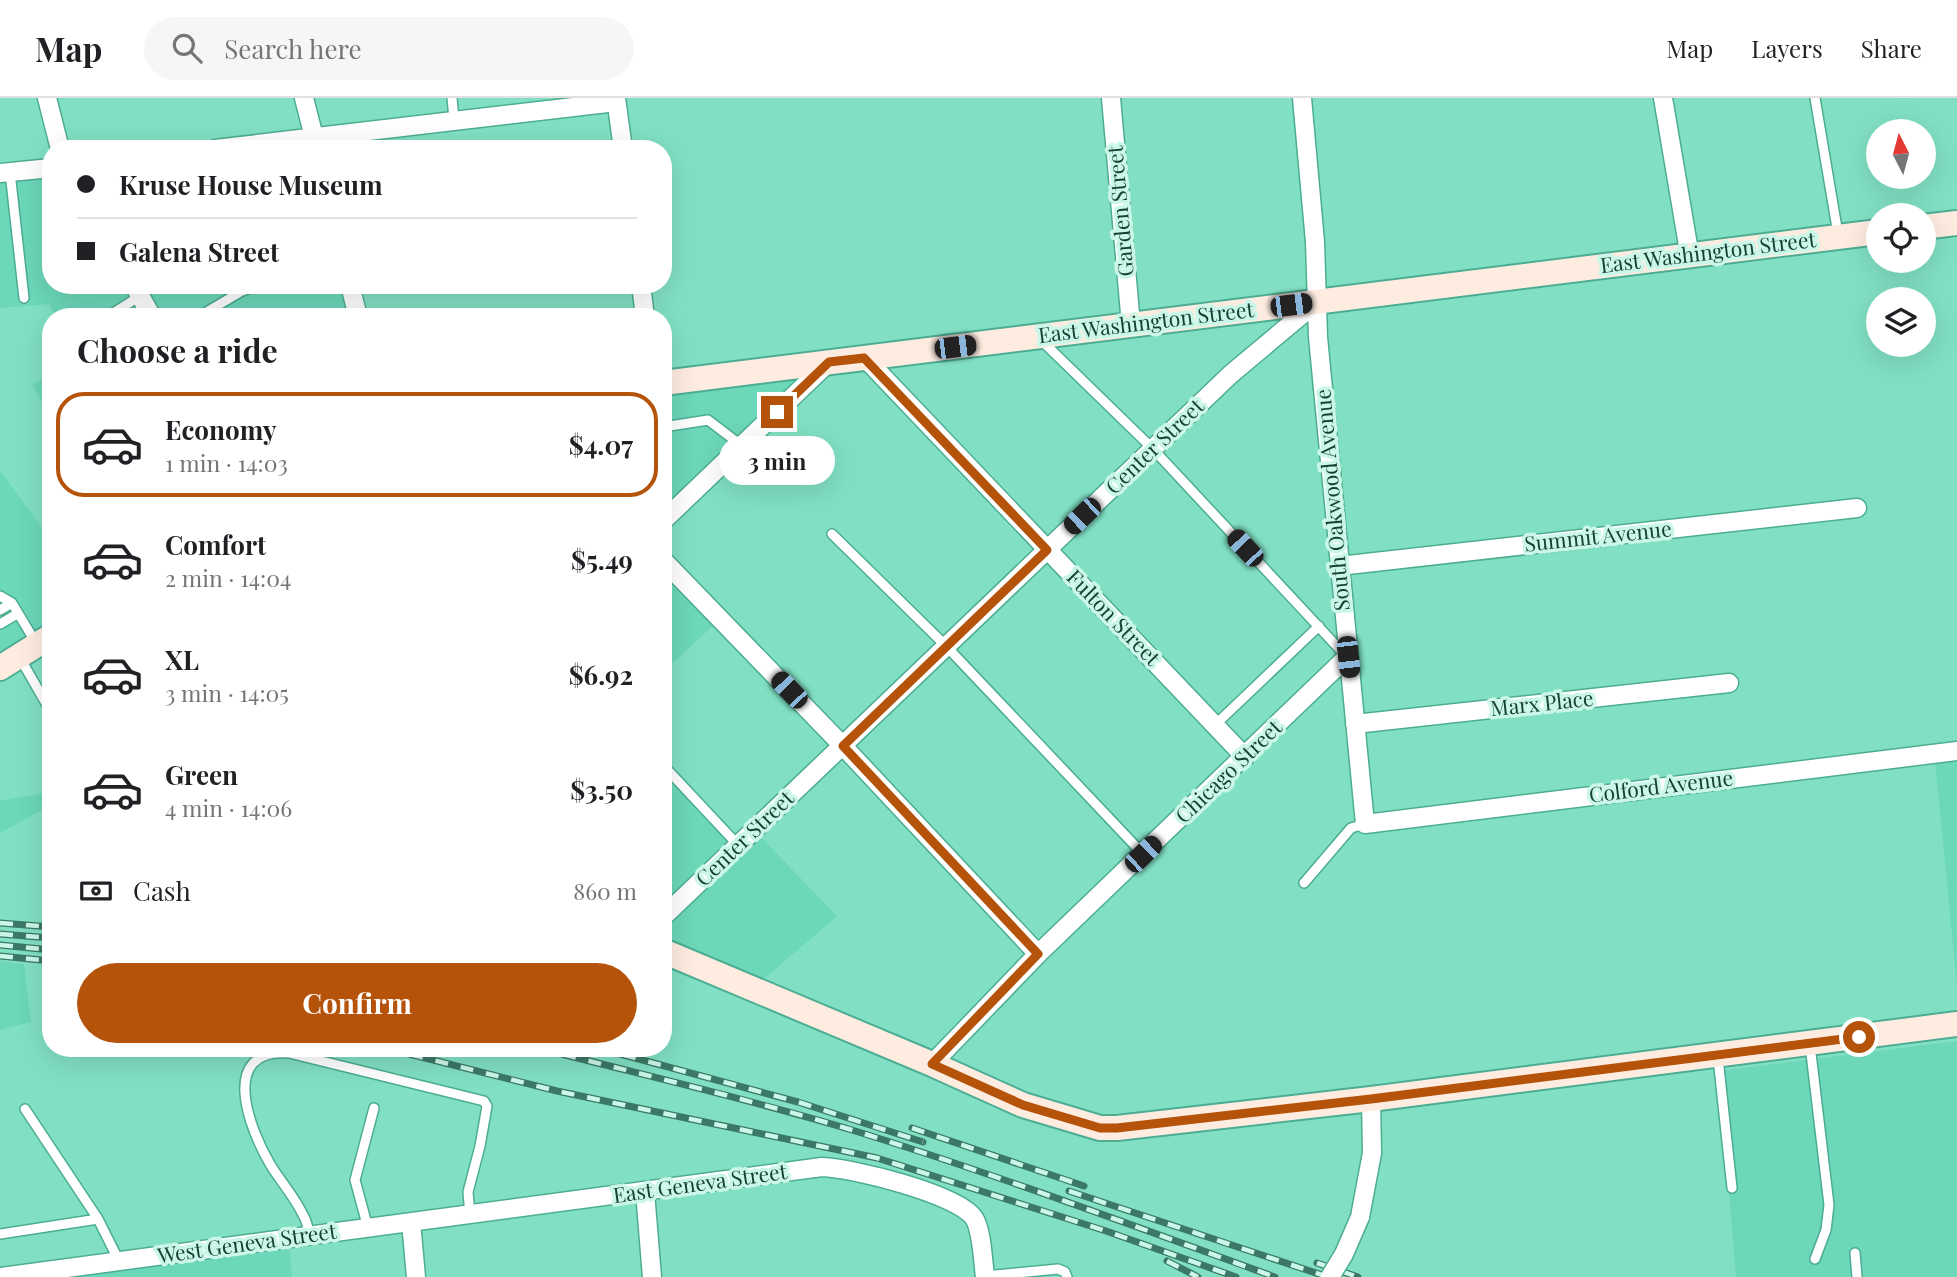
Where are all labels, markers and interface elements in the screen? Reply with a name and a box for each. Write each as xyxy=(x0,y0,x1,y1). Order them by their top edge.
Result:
search box xyxy=(144,17,634,80)
text: Map xyxy=(35,26,102,70)
icon: search xyxy=(168,29,206,67)
text: Search here xyxy=(224,31,362,66)
text: Map xyxy=(1667,32,1713,64)
text: Layers xyxy=(1751,32,1823,64)
text: Share xyxy=(1861,32,1922,64)
north arrow xyxy=(1866,119,1936,189)
map controls xyxy=(1866,119,1936,357)
street label: Garden Street xyxy=(1099,144,1139,278)
text: Kruse House Museum xyxy=(119,167,383,202)
button: locate xyxy=(1866,203,1936,273)
street label: East Washington Street xyxy=(1598,224,1818,278)
text: Galena Street xyxy=(119,234,279,269)
button: layers xyxy=(1866,287,1936,357)
car xyxy=(1269,292,1314,318)
street label: East Washington Street xyxy=(1036,294,1256,348)
text: Choose a ride xyxy=(77,328,278,371)
car xyxy=(933,334,978,360)
street label: South Oakwood Avenue xyxy=(1307,388,1355,612)
street label: Center Street xyxy=(1098,391,1209,499)
route end xyxy=(761,396,793,428)
text: Economy xyxy=(165,412,276,447)
icon: car xyxy=(81,413,144,476)
text: $4.07 xyxy=(569,427,633,462)
callout: 3 min xyxy=(719,436,835,486)
text: 3 min xyxy=(748,445,806,476)
text: 1 min · 14:03 xyxy=(165,447,288,478)
car xyxy=(1060,494,1105,538)
street label: Summit Avenue xyxy=(1523,513,1673,557)
car xyxy=(1223,525,1268,571)
text: Comfort xyxy=(165,527,266,562)
icon: car xyxy=(81,528,144,591)
text: $5.49 xyxy=(571,542,633,577)
text: 2 min · 14:04 xyxy=(165,562,291,593)
street label: Fulton Street xyxy=(1062,563,1168,671)
car xyxy=(1336,635,1361,679)
text: XL xyxy=(165,642,199,677)
icon: car xyxy=(81,643,144,706)
text: $6.92 xyxy=(569,657,633,692)
car xyxy=(767,668,812,712)
text: 3 min · 14:05 xyxy=(165,677,289,708)
street label: Marx Place xyxy=(1489,683,1595,721)
street label: Chicago Street xyxy=(1168,712,1287,828)
text: Green xyxy=(165,757,238,792)
icon: car xyxy=(81,758,144,821)
street label: Colford Avenue xyxy=(1587,762,1734,808)
text: $3.50 xyxy=(570,772,633,807)
street label: Center Street xyxy=(688,783,799,891)
text: 4 min · 14:06 xyxy=(165,792,292,823)
car xyxy=(1121,832,1166,876)
icon: cash xyxy=(77,872,115,910)
text: Cash xyxy=(133,873,191,908)
text: 860 m xyxy=(573,875,637,906)
button: Confirm xyxy=(77,963,637,1043)
route start xyxy=(1843,1021,1875,1053)
street label: East Geneva Street xyxy=(611,1156,789,1208)
street label: West Geneva Street xyxy=(155,1216,339,1269)

